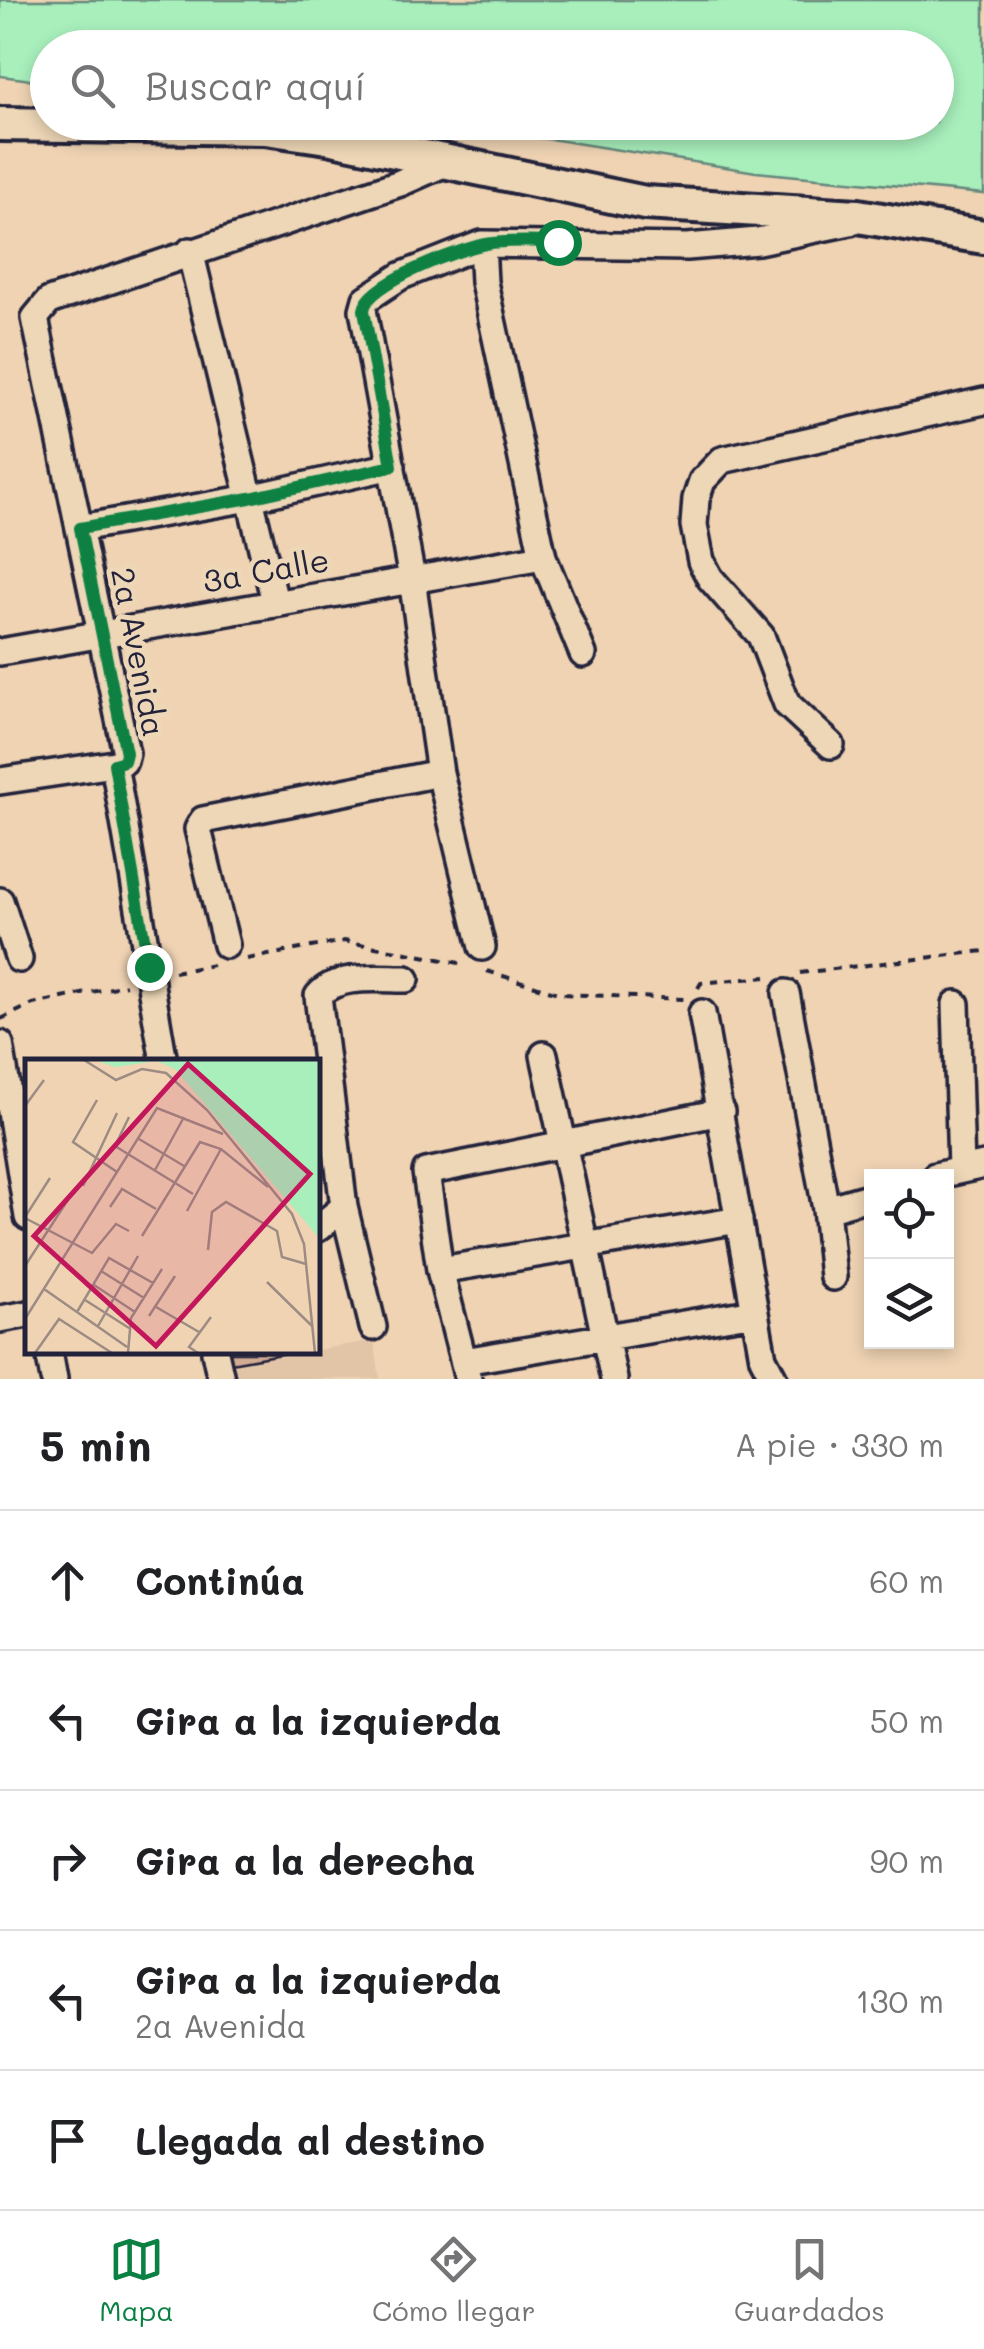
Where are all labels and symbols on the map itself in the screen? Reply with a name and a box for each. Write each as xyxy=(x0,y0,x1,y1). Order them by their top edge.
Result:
route start xyxy=(536,220,582,266)
street label: 3a Calle xyxy=(199,537,332,601)
street label: 2a Avenida xyxy=(103,563,177,740)
route end xyxy=(127,945,173,991)
inset map xyxy=(25,1059,320,1354)

